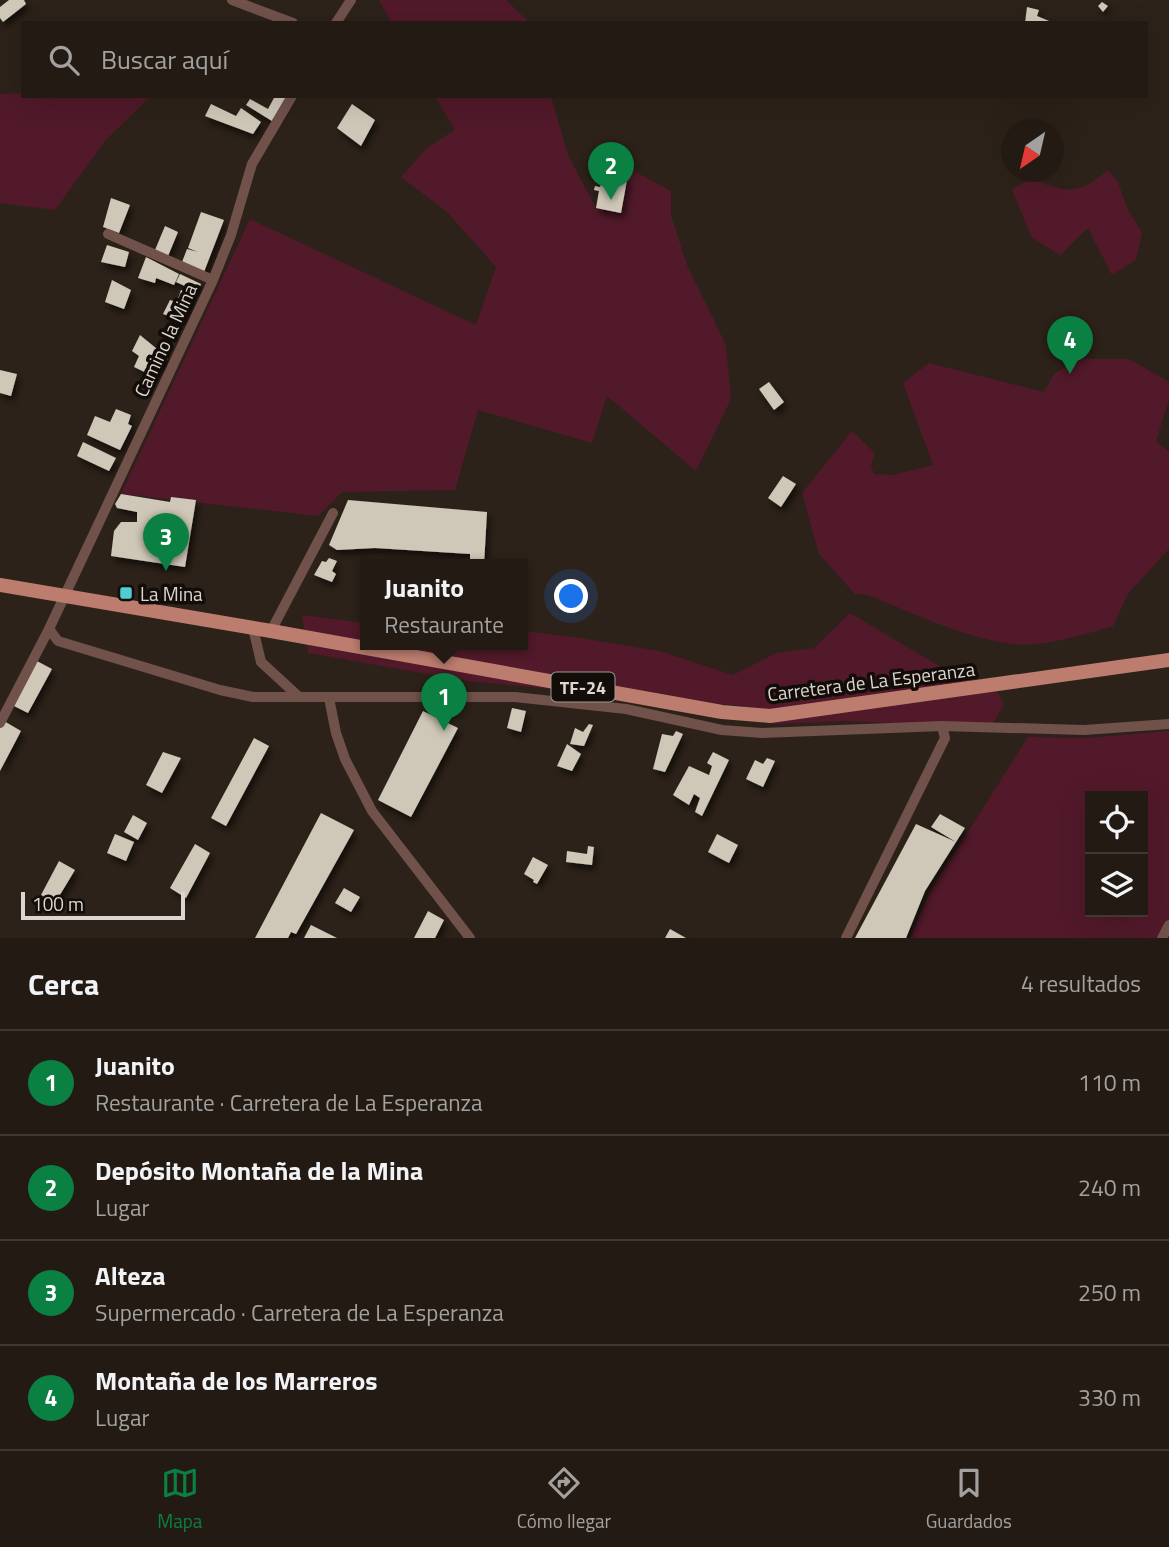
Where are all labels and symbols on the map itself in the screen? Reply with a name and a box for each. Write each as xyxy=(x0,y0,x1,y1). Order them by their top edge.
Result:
north arrow xyxy=(1001,119,1064,182)
pin: 2 xyxy=(588,142,634,200)
street label: Camino la Mina xyxy=(126,278,204,402)
pin: 4 xyxy=(1047,316,1093,374)
pin: 3 xyxy=(143,513,189,571)
place label: La Mina xyxy=(140,579,203,608)
your location xyxy=(554,579,588,613)
marker: La Mina xyxy=(118,585,134,601)
street label: Carretera de La Esperanza xyxy=(766,654,977,708)
road number: TF-24 xyxy=(552,672,614,702)
pin: 1 xyxy=(421,673,467,731)
scale bar xyxy=(21,889,186,921)

